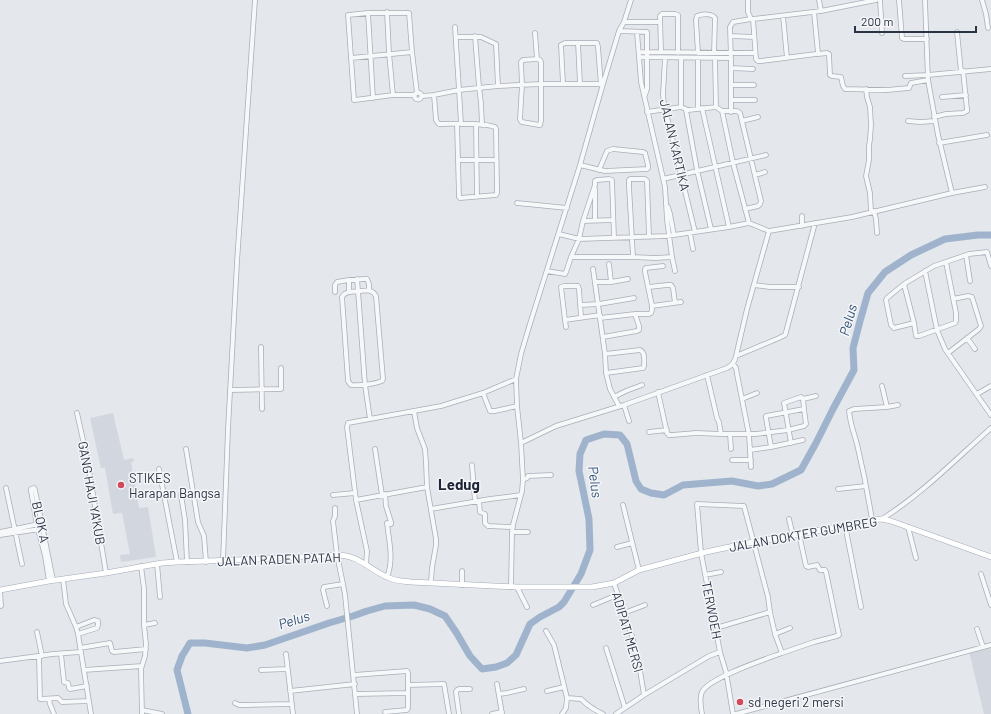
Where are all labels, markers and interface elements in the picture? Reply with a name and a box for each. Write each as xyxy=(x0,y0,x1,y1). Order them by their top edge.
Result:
scale bar xyxy=(855,8,976,34)
text: 200 m xyxy=(861,14,893,28)
street label: JALAN KARTIKA xyxy=(657,98,693,192)
water label: Pelus xyxy=(835,302,860,338)
street label: GANG HAJI YA'KUB xyxy=(75,440,109,546)
water label: Pelus xyxy=(585,465,606,499)
place label: STIKES Harapan Bangsa xyxy=(129,470,220,501)
district label: Ledug xyxy=(438,475,480,493)
marker: STIKES Harapan Bangsa xyxy=(116,480,126,490)
street label: BLOK A xyxy=(29,500,53,544)
street label: JALAN DOKTER GUMBREG xyxy=(728,513,878,555)
street label: JALAN RADEN PATAH xyxy=(217,549,341,569)
street label: TERWOEH xyxy=(699,580,725,640)
street label: ADIPATI MERSI xyxy=(609,590,647,674)
water label: Pelus xyxy=(276,607,312,632)
place label: sd negeri 2 mersi xyxy=(748,694,844,710)
marker: sd negeri 2 mersi xyxy=(735,697,745,707)

